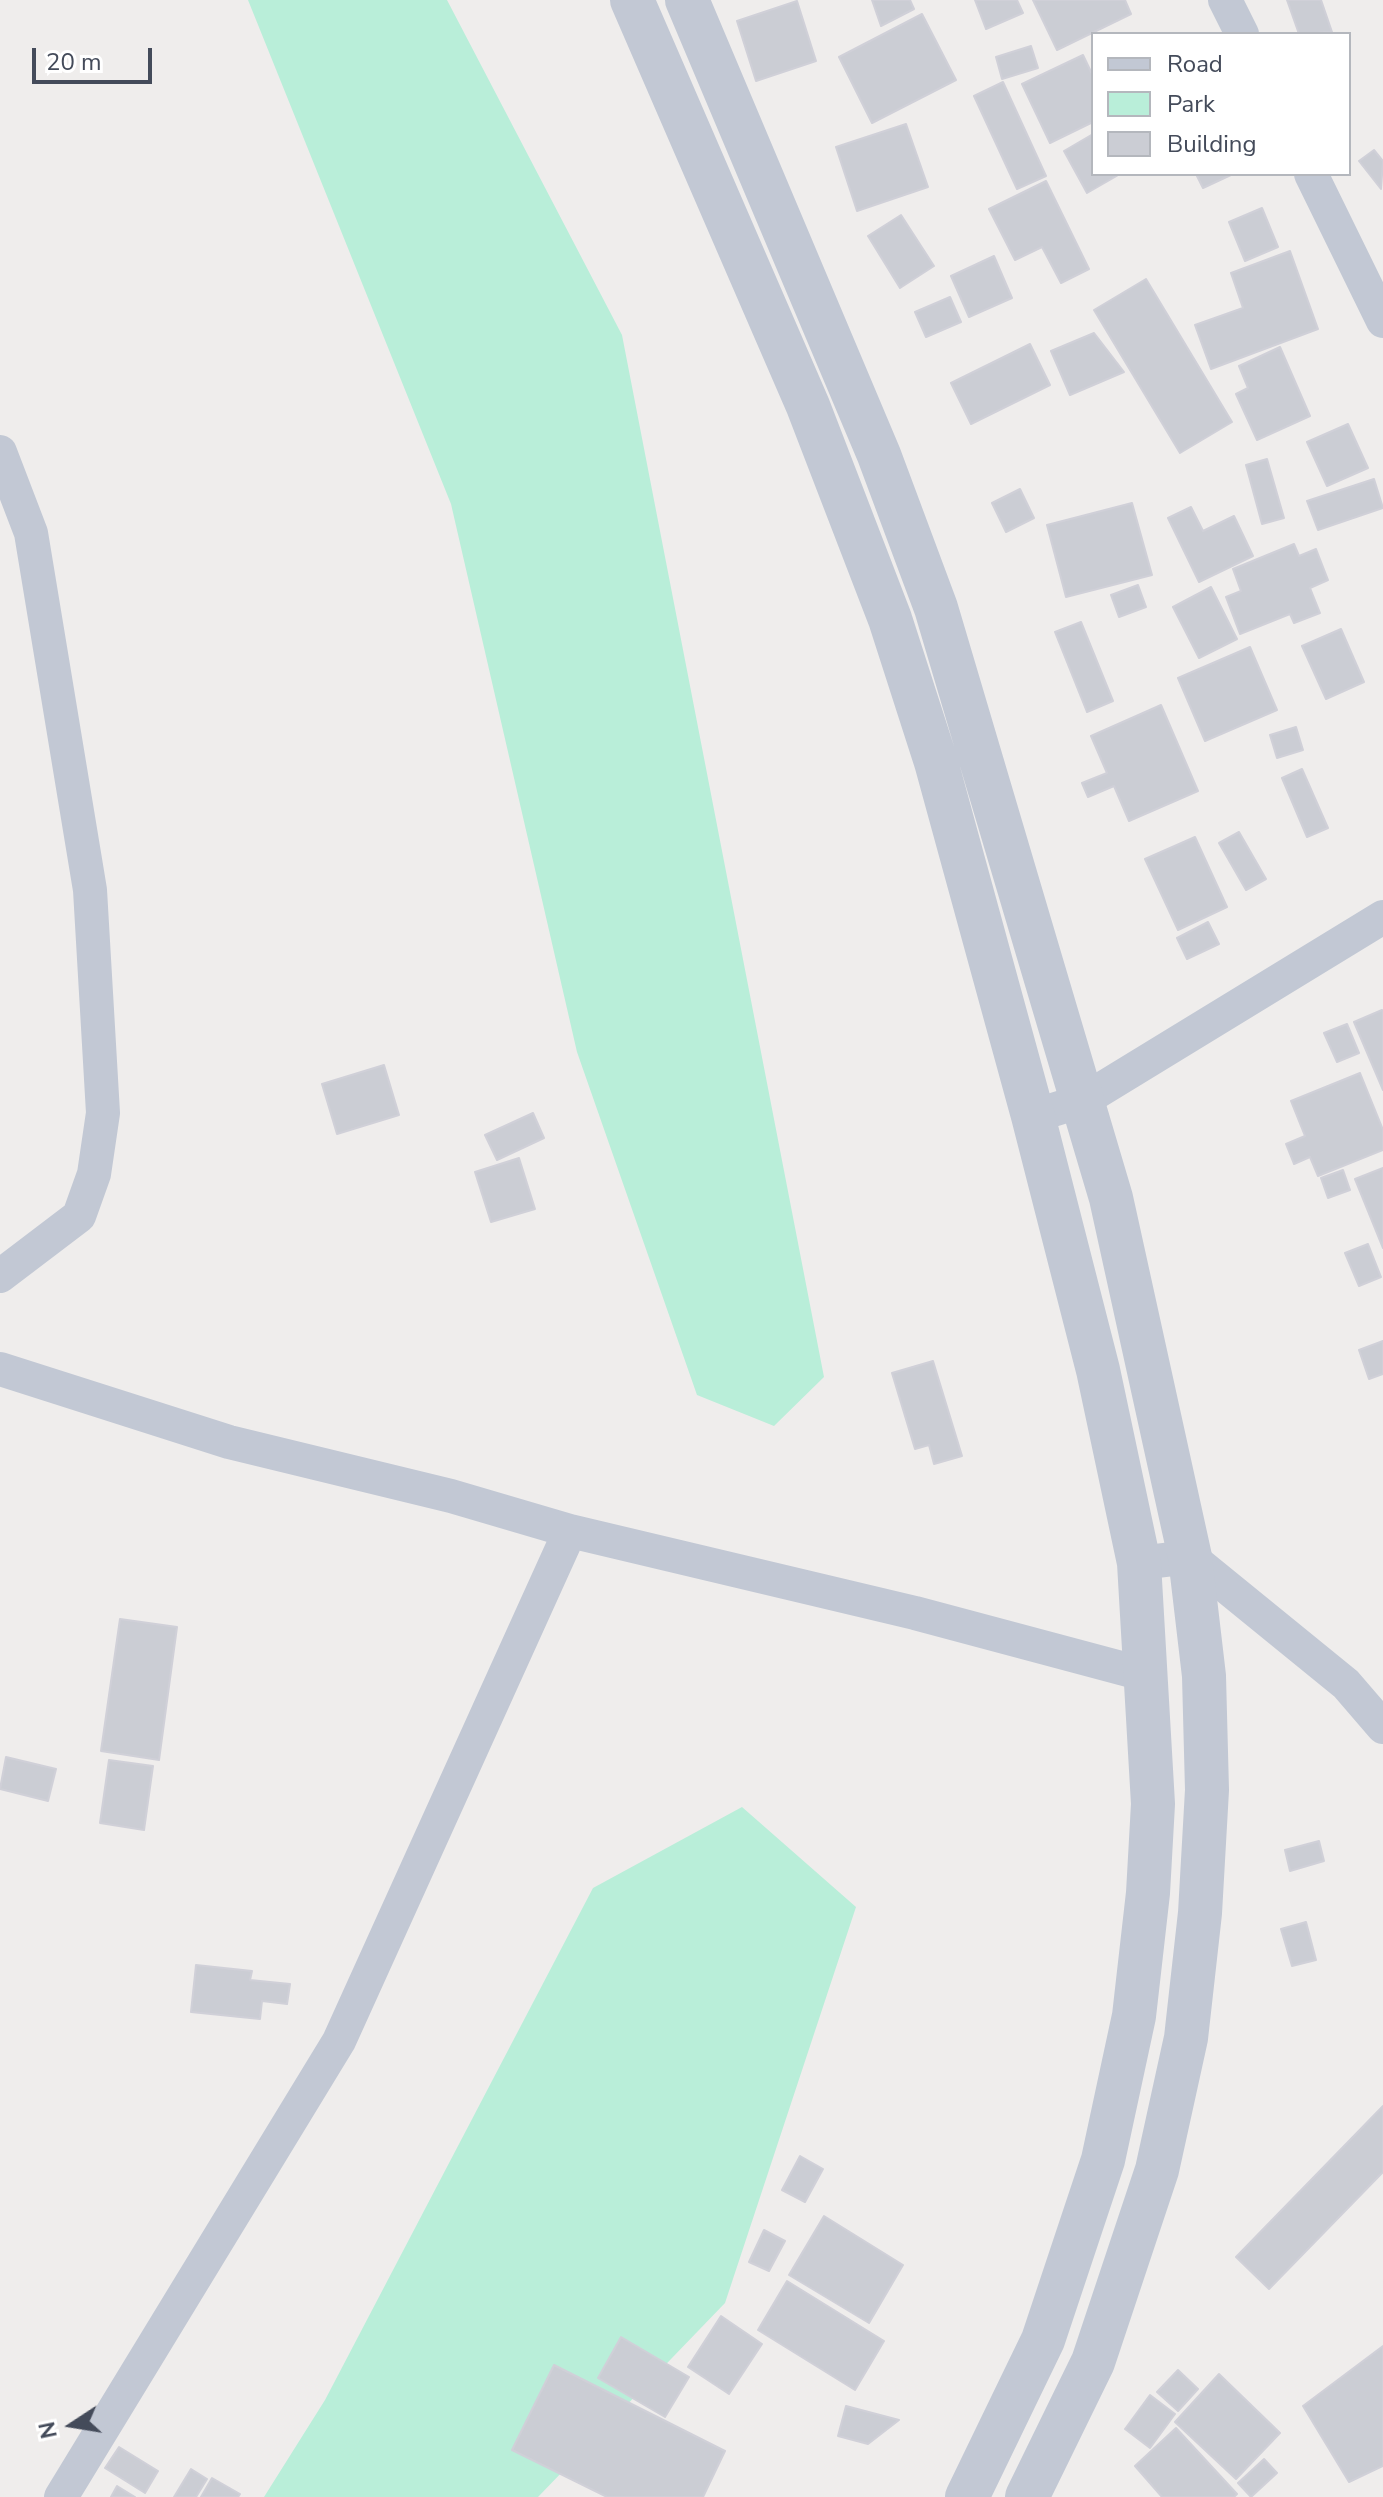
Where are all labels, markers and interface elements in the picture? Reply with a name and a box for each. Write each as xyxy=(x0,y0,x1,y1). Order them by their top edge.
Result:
scale bar xyxy=(36,32,156,82)
legend xyxy=(1091,32,1351,176)
text: 20 m xyxy=(46,46,102,78)
text: Road xyxy=(1167,48,1223,80)
text: Park xyxy=(1167,88,1215,120)
text: Building xyxy=(1167,128,1257,160)
north arrow xyxy=(32,2385,112,2465)
text: N xyxy=(32,2419,65,2441)

